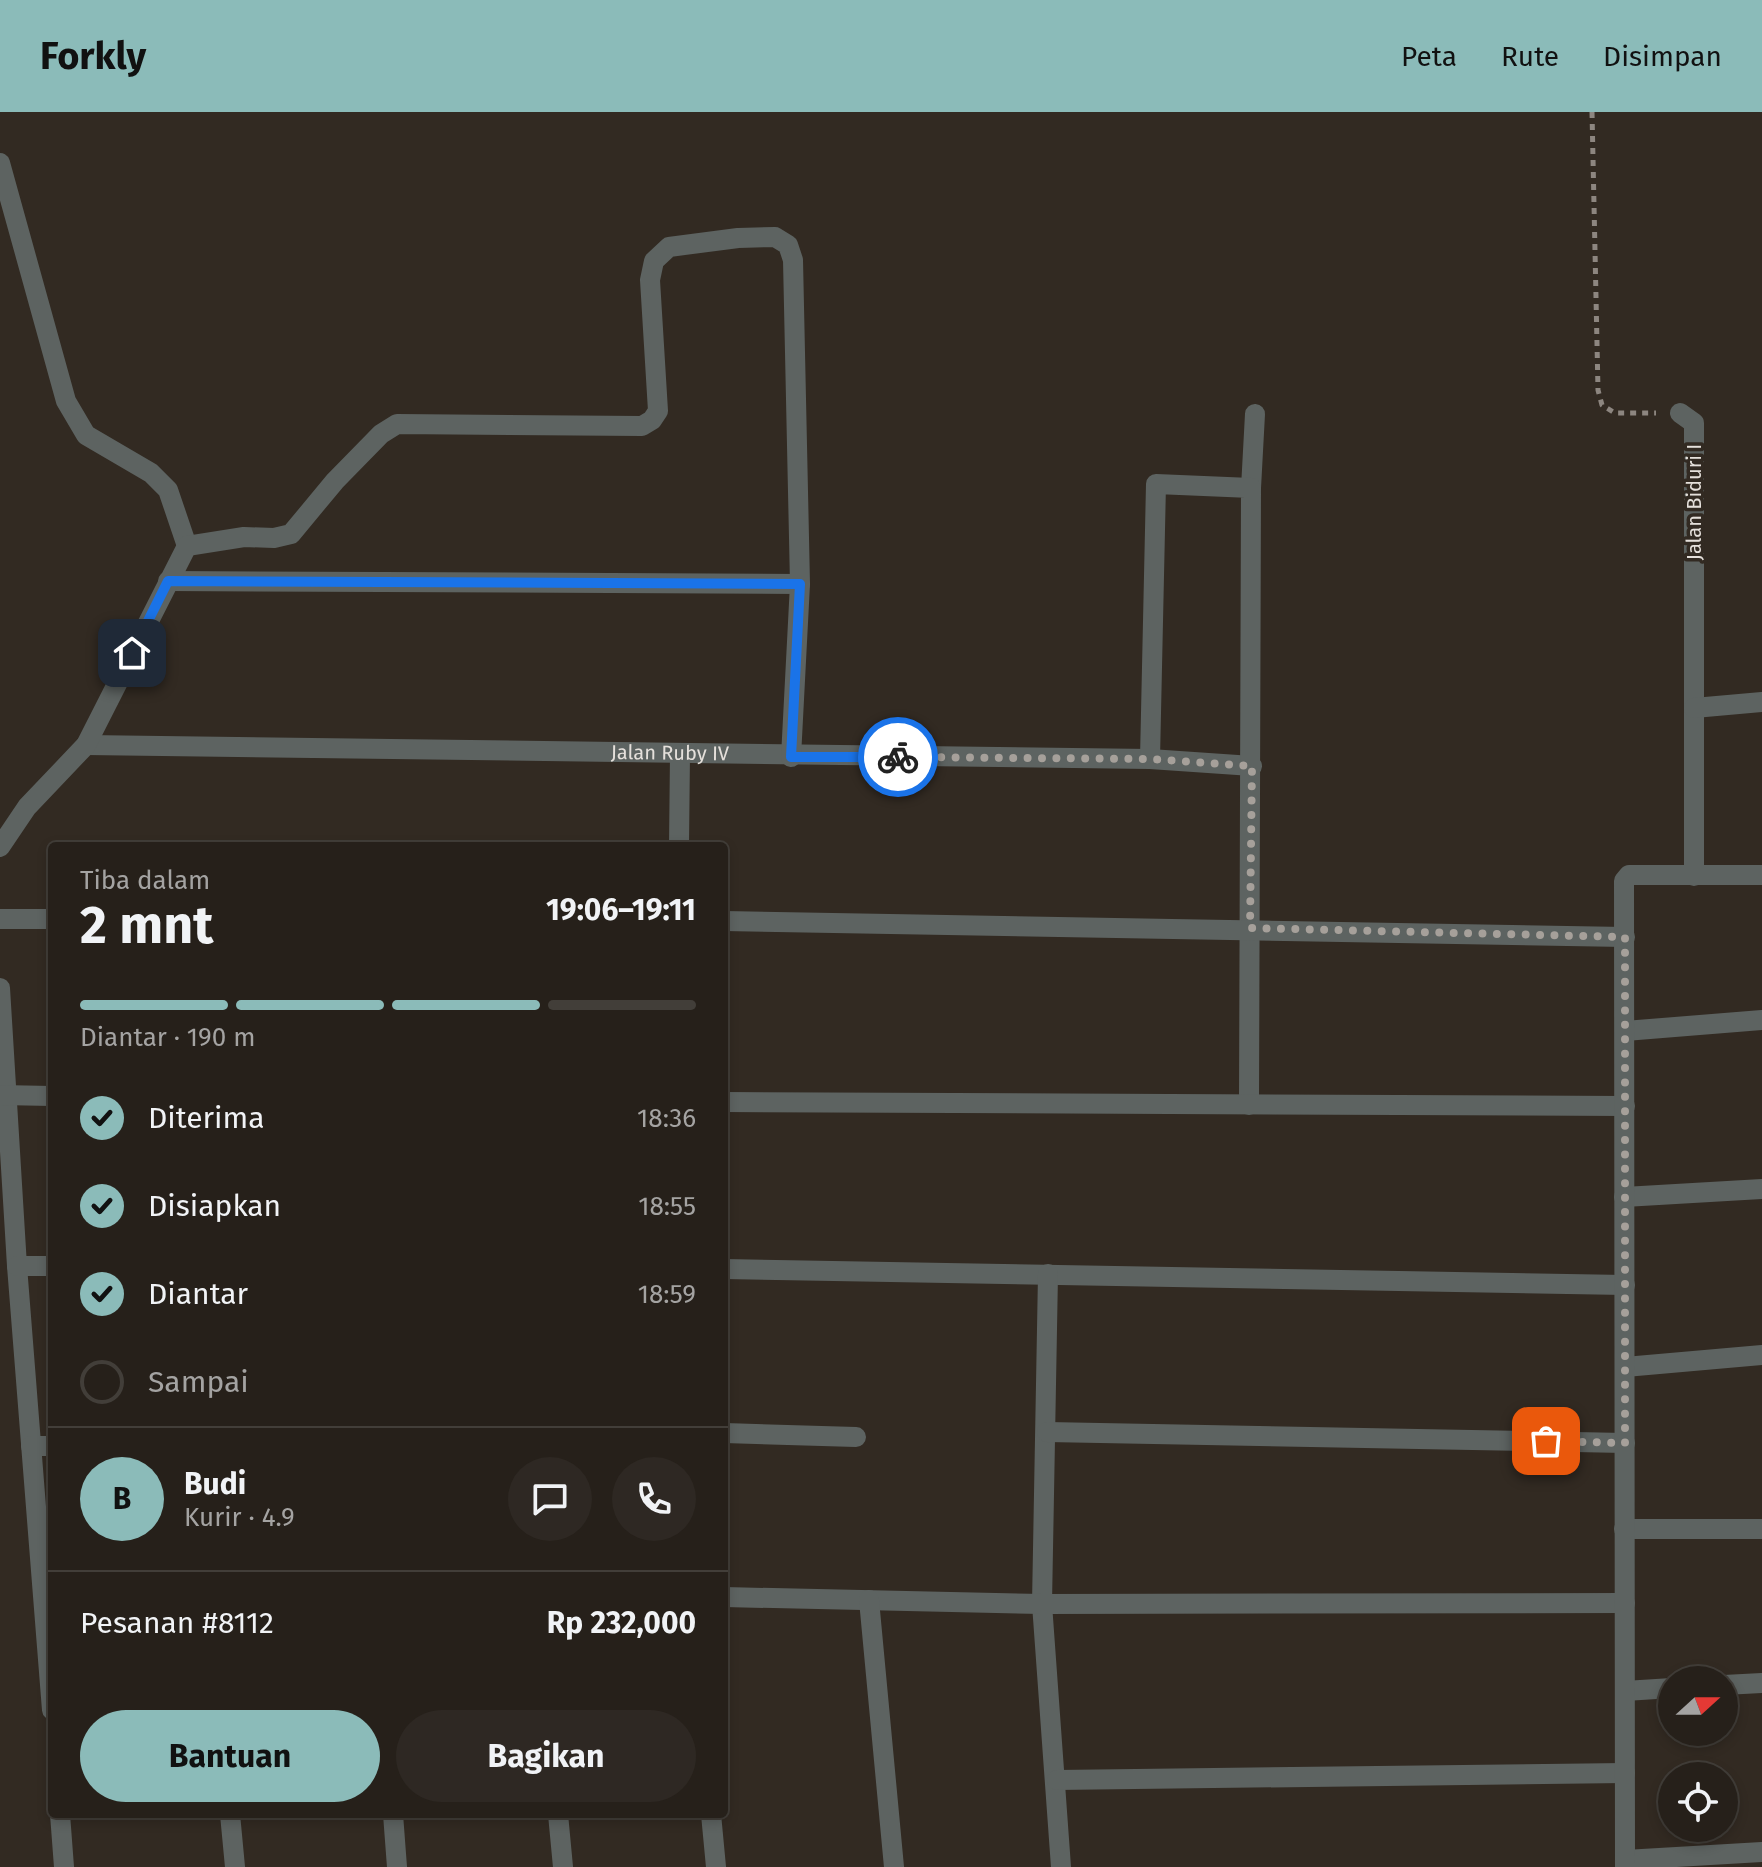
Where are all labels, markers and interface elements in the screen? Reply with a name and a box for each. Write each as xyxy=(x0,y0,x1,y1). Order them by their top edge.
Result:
text: Forkly xyxy=(40,33,146,79)
text: Peta xyxy=(1401,40,1457,73)
text: Rute xyxy=(1501,40,1559,73)
text: Disimpan xyxy=(1603,40,1722,73)
street label: Jalan Biduri I xyxy=(1682,444,1706,560)
pin xyxy=(98,619,166,687)
icon: home xyxy=(110,631,154,675)
courier xyxy=(858,717,938,797)
icon: bike xyxy=(876,735,920,779)
street label: Jalan Ruby IV xyxy=(611,740,729,765)
text: Tiba dalam xyxy=(80,865,210,896)
text: 19:06–19:11 xyxy=(546,892,696,928)
text: 2 mnt xyxy=(80,894,213,957)
text: Diantar · 190 m xyxy=(80,1022,255,1053)
icon: check xyxy=(80,1096,124,1140)
text: Diterima xyxy=(148,1100,265,1136)
text: 18:36 xyxy=(637,1103,696,1134)
icon: check xyxy=(80,1184,124,1228)
text: Disiapkan xyxy=(148,1188,281,1224)
text: 18:55 xyxy=(638,1191,696,1222)
icon: check xyxy=(80,1272,124,1316)
text: Diantar xyxy=(148,1276,248,1312)
text: 18:59 xyxy=(638,1279,696,1310)
text: Sampai xyxy=(148,1364,249,1400)
pin xyxy=(1512,1407,1580,1475)
icon: bag xyxy=(1524,1419,1568,1463)
button: chat xyxy=(508,1457,592,1541)
button: phone xyxy=(612,1457,696,1541)
text: Budi xyxy=(184,1466,246,1502)
text: B xyxy=(113,1481,131,1517)
text: Kurir · 4.9 xyxy=(184,1502,295,1533)
text: Pesanan #8112 xyxy=(80,1605,274,1641)
text: Rp 232,000 xyxy=(547,1605,696,1641)
north arrow xyxy=(1658,1666,1738,1746)
map controls xyxy=(1658,1666,1738,1842)
button: Bantuan xyxy=(80,1710,380,1802)
button: Bagikan xyxy=(396,1710,696,1802)
button: locate xyxy=(1658,1762,1738,1842)

